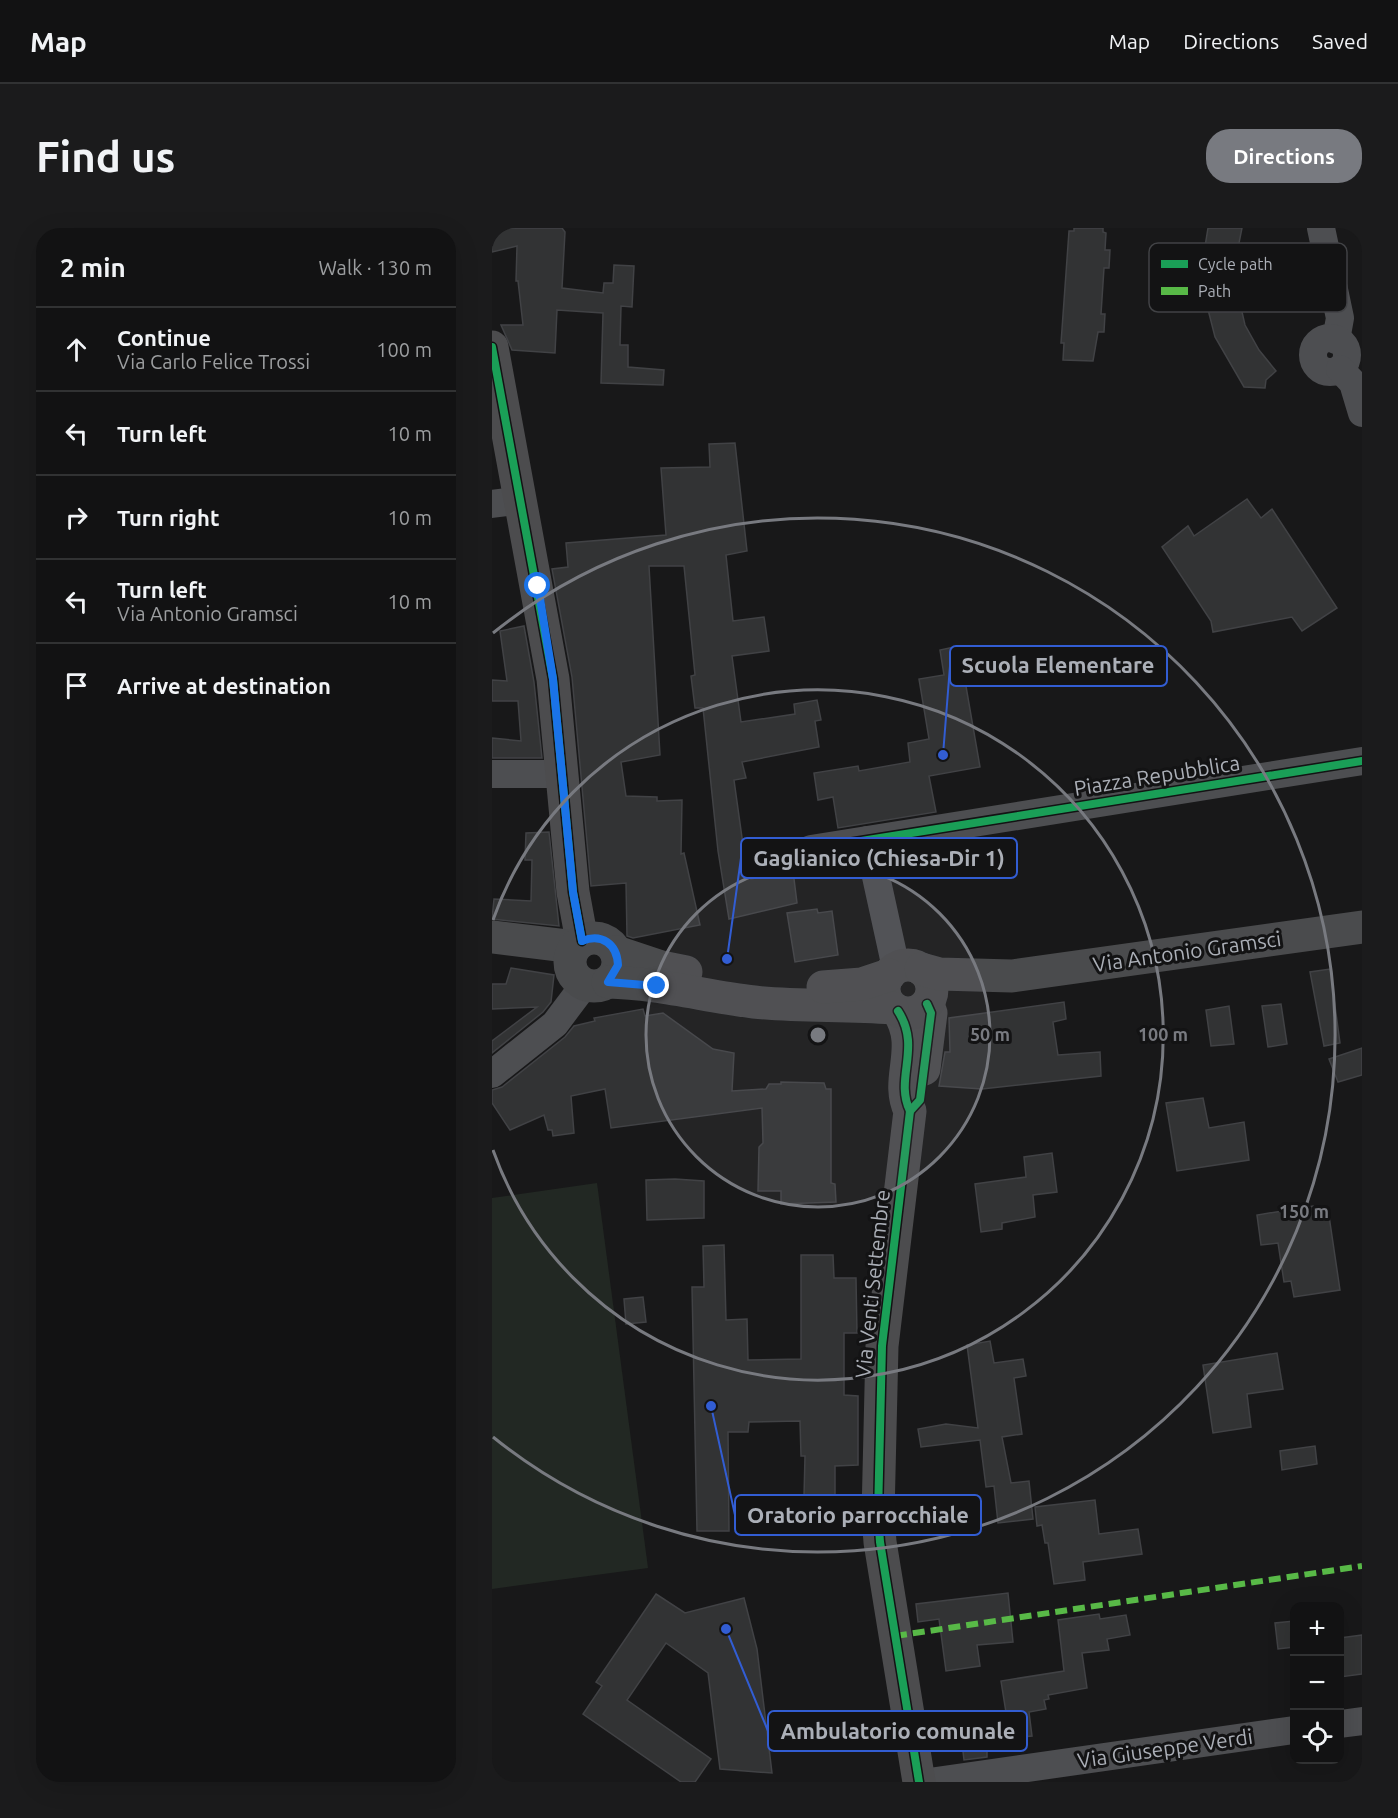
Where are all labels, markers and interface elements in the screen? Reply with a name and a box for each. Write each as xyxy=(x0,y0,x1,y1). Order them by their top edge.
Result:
text: Map xyxy=(30,26,87,57)
text: Map xyxy=(1109,29,1150,53)
text: Directions xyxy=(1183,29,1279,53)
text: Saved xyxy=(1312,29,1368,53)
button: Directions xyxy=(1206,129,1362,183)
text: Find us xyxy=(36,133,175,180)
legend xyxy=(1149,243,1347,312)
text: 2 min xyxy=(60,253,126,282)
text: Cycle path xyxy=(1198,255,1273,273)
text: Walk · 130 m xyxy=(319,256,432,279)
text: Path xyxy=(1198,282,1231,300)
text: Continue xyxy=(117,325,211,350)
icon: ahead xyxy=(60,333,93,366)
text: 100 m xyxy=(376,338,432,361)
text: Via Carlo Felice Trossi xyxy=(117,350,310,373)
icon: left xyxy=(60,417,93,450)
text: Turn left xyxy=(117,421,207,446)
text: 10 m xyxy=(388,422,432,445)
icon: right xyxy=(60,501,93,534)
text: Turn right xyxy=(117,505,219,530)
text: 10 m xyxy=(388,506,432,529)
route start xyxy=(524,572,550,598)
text: Turn left xyxy=(117,577,207,602)
icon: left xyxy=(60,585,93,618)
text: 10 m xyxy=(388,590,432,613)
text: Via Antonio Gramsci xyxy=(117,602,298,625)
callout: Scuola Elementare xyxy=(950,646,1167,686)
text: Scuola Elementare xyxy=(961,652,1155,677)
icon: arrive xyxy=(60,669,93,702)
text: Arrive at destination xyxy=(117,673,331,698)
street label: Piazza Repubblica xyxy=(1072,750,1242,800)
callout: Gaglianico (Chiesa-Dir 1) xyxy=(741,838,1017,878)
text: Gaglianico (Chiesa-Dir 1) xyxy=(753,845,1005,871)
street label: Via Antonio Gramsci xyxy=(1091,926,1283,976)
route end xyxy=(643,972,669,998)
text: 50 m xyxy=(970,1024,1010,1044)
text: 100 m xyxy=(1138,1024,1188,1044)
centre of rings xyxy=(808,1025,828,1045)
street label: Via Venti Settembre xyxy=(850,1188,894,1379)
text: 150 m xyxy=(1279,1201,1329,1221)
callout: Oratorio parrocchiale xyxy=(735,1495,981,1535)
text: Oratorio parrocchiale xyxy=(747,1502,969,1527)
map controls xyxy=(1290,1602,1344,1764)
button: + xyxy=(1290,1602,1344,1656)
button: − xyxy=(1290,1656,1344,1710)
button: locate xyxy=(1290,1710,1344,1764)
callout: Ambulatorio comunale xyxy=(768,1711,1027,1751)
text: Ambulatorio comunale xyxy=(781,1718,1015,1743)
street label: Via Giuseppe Verdi xyxy=(1076,1724,1254,1772)

